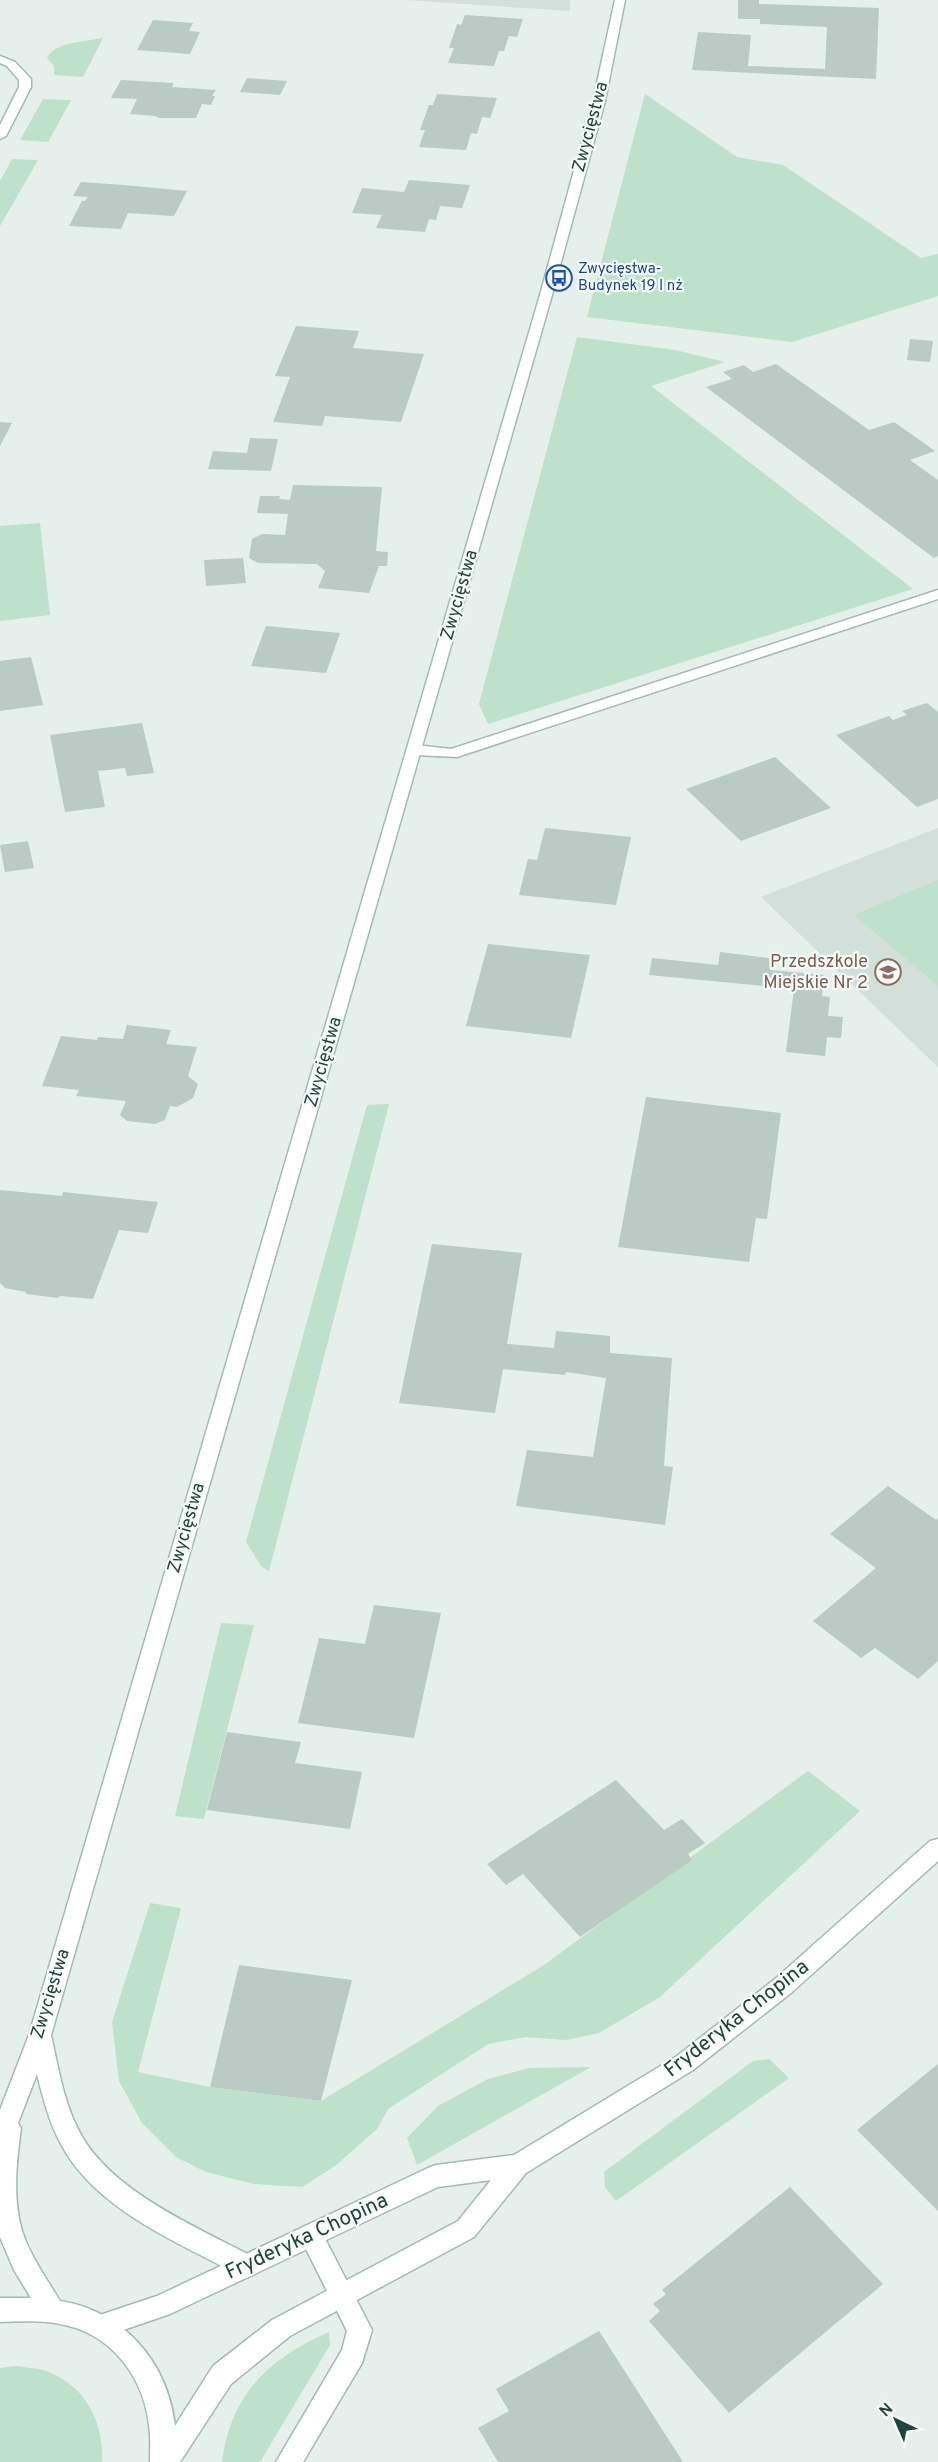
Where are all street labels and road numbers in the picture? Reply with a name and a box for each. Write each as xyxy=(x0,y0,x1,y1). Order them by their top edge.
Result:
street label: Zwycięstwa xyxy=(568,79,614,175)
street label: Zwycięstwa xyxy=(436,547,484,643)
street label: Zwycięstwa xyxy=(300,1014,348,1110)
street label: Zwycięstwa xyxy=(163,1480,211,1576)
street label: Zwycięstwa xyxy=(26,1946,76,2042)
street label: Fryderyka Chopina xyxy=(659,1954,815,2084)
street label: Fryderyka Chopina xyxy=(221,2187,393,2287)

